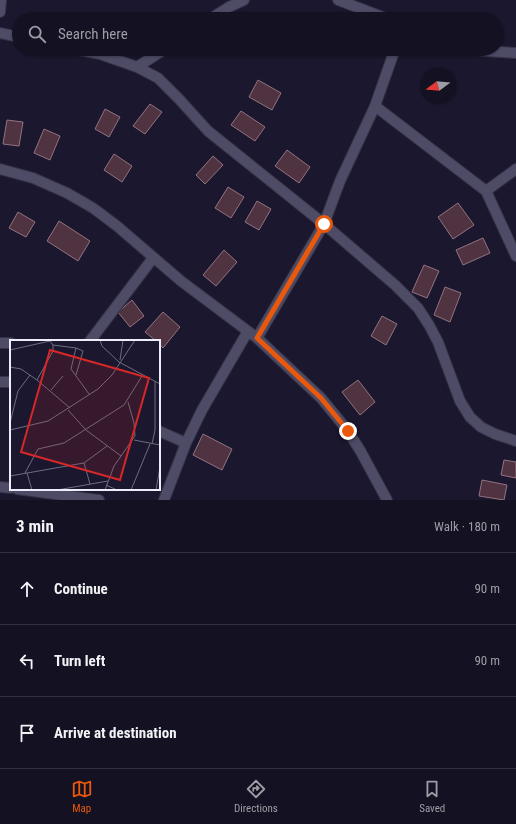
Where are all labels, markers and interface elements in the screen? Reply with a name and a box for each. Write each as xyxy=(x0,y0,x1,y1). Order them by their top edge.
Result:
search box xyxy=(12,12,504,56)
icon: search xyxy=(26,23,48,45)
text: Search here xyxy=(58,25,128,43)
north arrow xyxy=(420,68,456,104)
route start xyxy=(315,215,333,233)
inset map xyxy=(10,340,160,490)
route end xyxy=(339,422,357,440)
text: 3 min xyxy=(16,516,54,536)
text: Walk · 180 m xyxy=(434,519,500,534)
icon: ahead xyxy=(16,578,38,600)
text: Continue xyxy=(54,580,108,598)
text: 90 m xyxy=(474,581,500,596)
icon: left xyxy=(16,650,38,672)
text: Turn left xyxy=(54,652,105,670)
text: 90 m xyxy=(474,653,500,668)
icon: arrive xyxy=(16,722,38,744)
text: Arrive at destination xyxy=(54,724,177,742)
tab: Map xyxy=(71,778,93,815)
tab: Directions xyxy=(234,778,278,815)
tab: Saved xyxy=(419,778,445,815)

